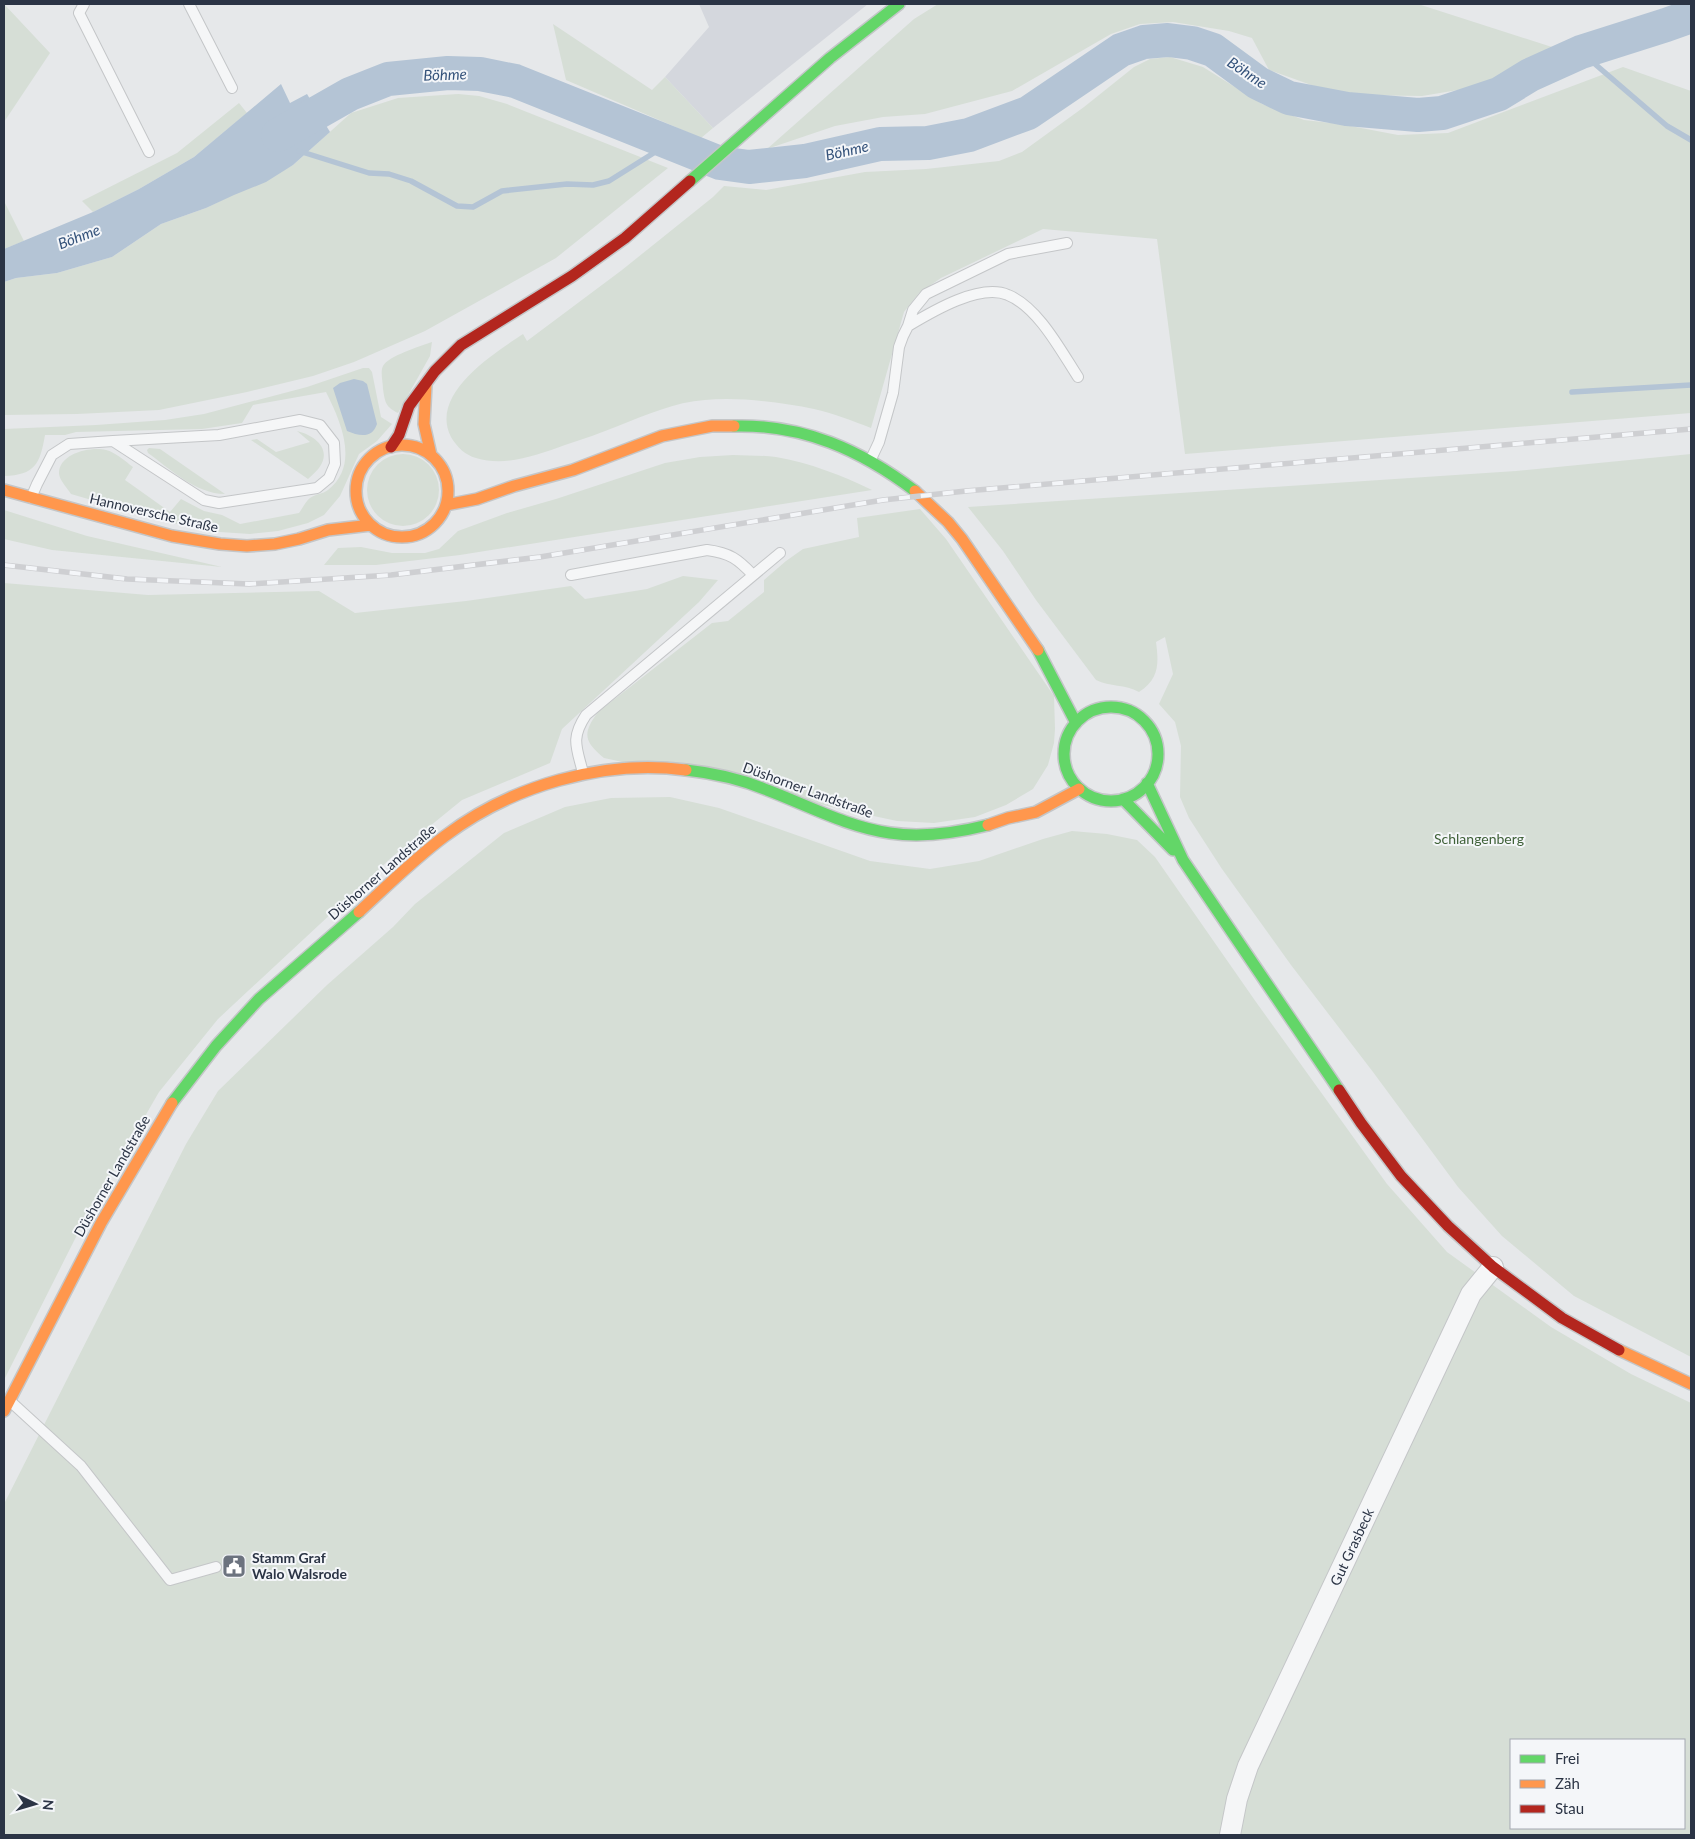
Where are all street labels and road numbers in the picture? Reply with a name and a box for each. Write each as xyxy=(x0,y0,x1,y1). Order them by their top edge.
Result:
street label: Hannoversche Straße xyxy=(88,489,220,536)
street label: Düshorner Landstraße xyxy=(741,758,876,821)
street label: Düshorner Landstraße xyxy=(324,820,439,923)
street label: Düshorner Landstraße xyxy=(70,1112,153,1239)
street label: Gut Grasbeck xyxy=(1326,1504,1377,1588)

